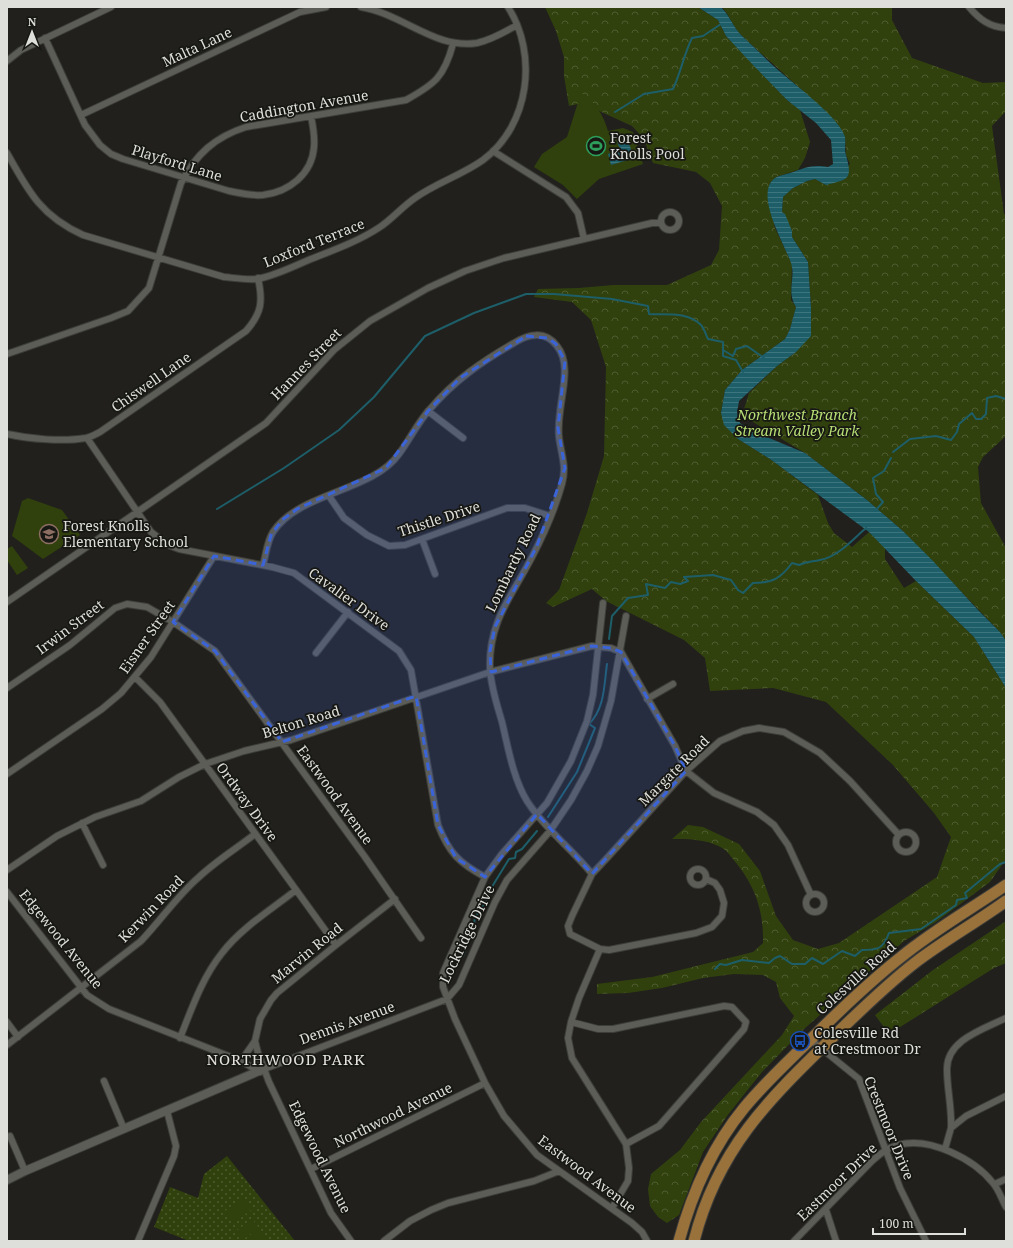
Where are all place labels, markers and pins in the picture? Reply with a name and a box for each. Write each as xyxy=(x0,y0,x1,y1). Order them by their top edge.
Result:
place label: Forest Knolls Pool xyxy=(610,128,685,163)
sports icon: Forest Knolls Pool xyxy=(585,135,607,157)
place label: Forest Knolls Elementary School xyxy=(63,516,189,551)
school or university icon: Forest Knolls Elementary School xyxy=(38,523,60,545)
place label: Colesville Rd at Crestmoor Dr xyxy=(814,1023,921,1058)
bus stop icon: Colesville Rd at Crestmoor Dr xyxy=(789,1030,811,1052)

